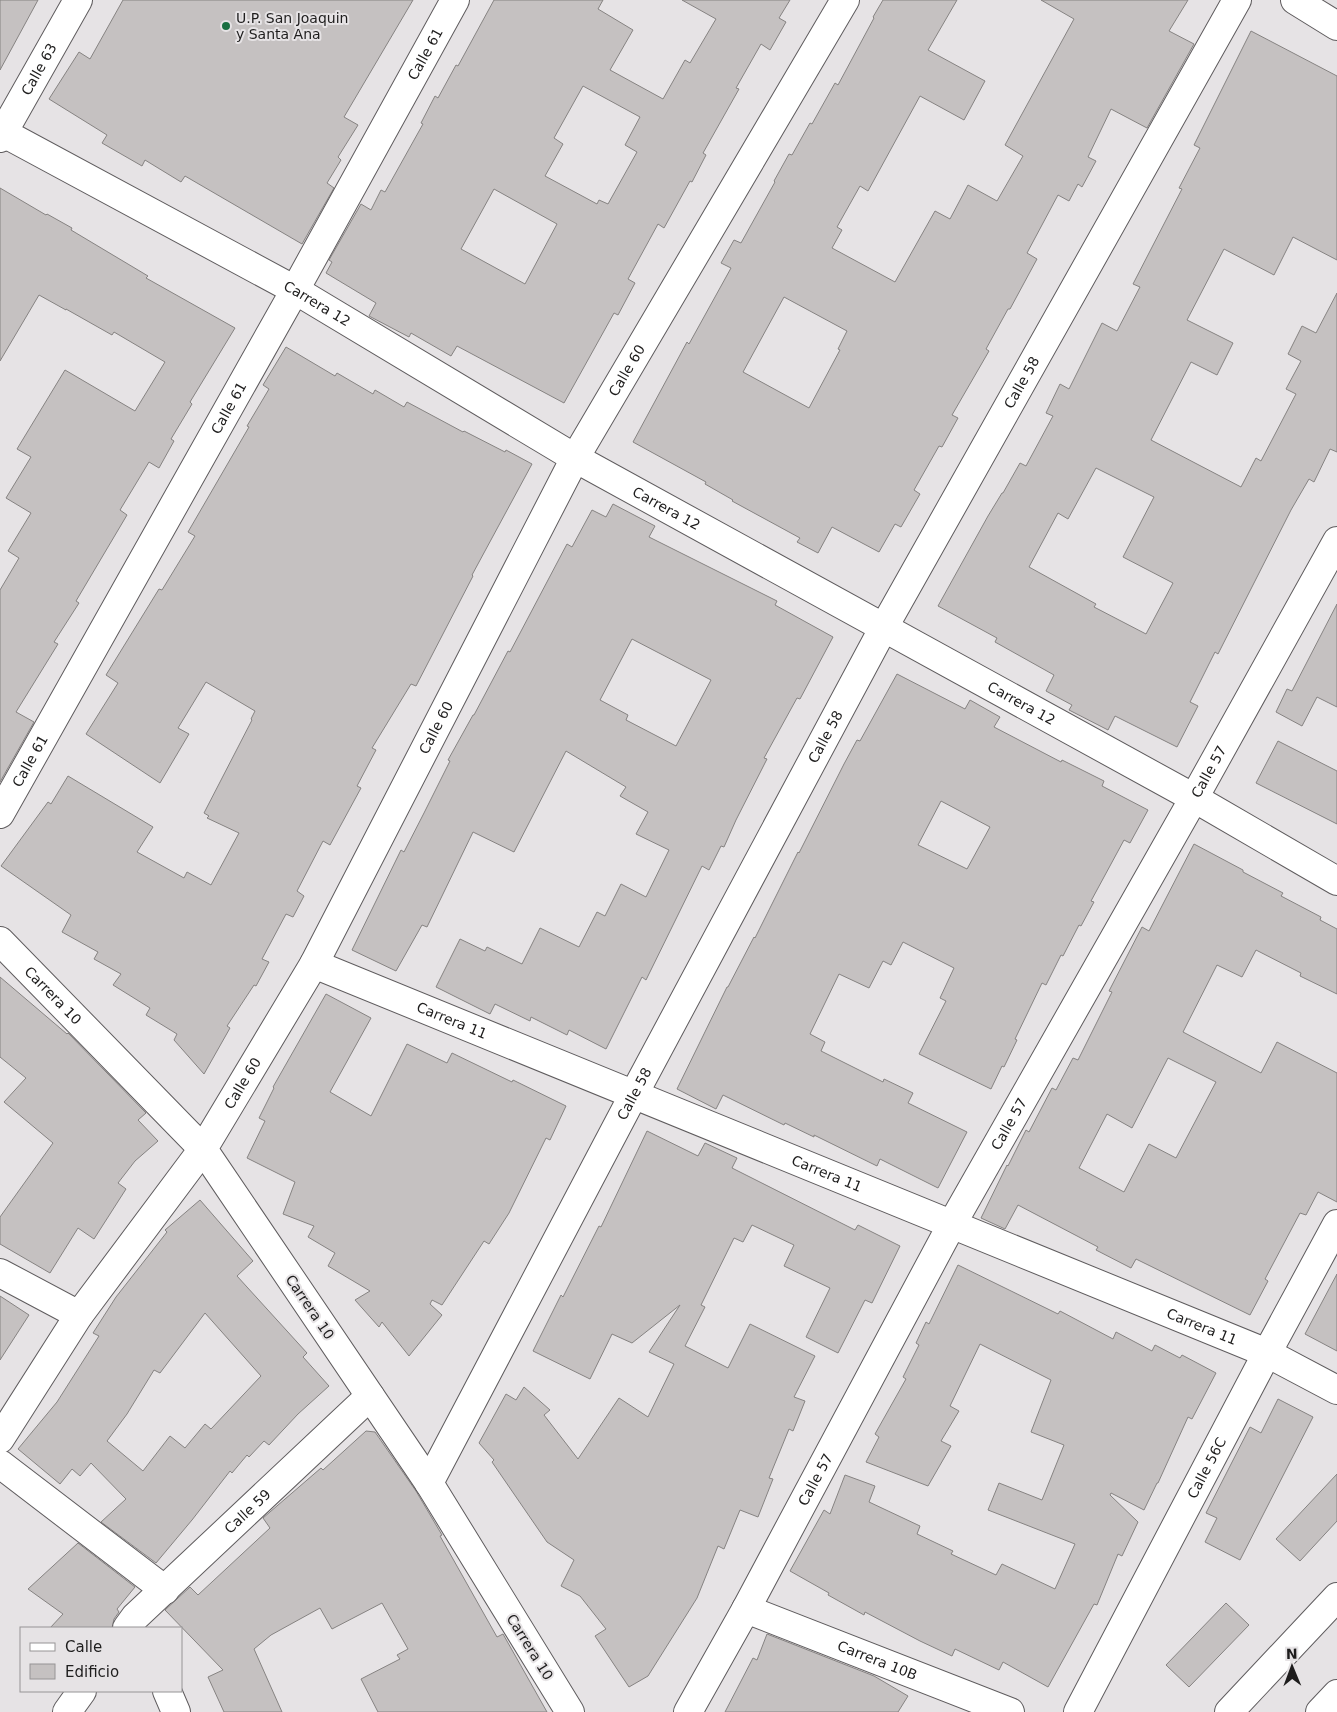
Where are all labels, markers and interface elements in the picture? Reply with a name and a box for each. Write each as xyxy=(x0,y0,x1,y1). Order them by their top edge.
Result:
place label: U.P. San Joaquin y Santa Ana xyxy=(236,10,348,42)
marker: U.P. San Joaquin y Santa Ana xyxy=(220,20,232,32)
street label: Calle 61 xyxy=(404,25,446,83)
street label: Calle 63 xyxy=(18,40,60,98)
street label: Carrera 12 xyxy=(281,278,353,329)
street label: Calle 60 xyxy=(605,342,648,399)
street label: Calle 58 xyxy=(1001,354,1043,411)
street label: Calle 61 xyxy=(208,379,250,437)
street label: Carrera 12 xyxy=(630,483,703,533)
street label: Carrera 12 xyxy=(985,678,1058,728)
street label: Calle 60 xyxy=(416,699,456,757)
street label: Calle 58 xyxy=(805,708,846,766)
street label: Calle 61 xyxy=(9,732,51,790)
street label: Calle 57 xyxy=(1188,743,1230,800)
street label: Carrera 10 xyxy=(21,963,85,1028)
street label: Carrera 11 xyxy=(414,999,490,1042)
street label: Calle 60 xyxy=(221,1055,264,1112)
street label: Calle 58 xyxy=(614,1065,655,1123)
street label: Calle 57 xyxy=(988,1095,1030,1153)
street label: Carrera 11 xyxy=(789,1152,864,1195)
street label: Carrera 10 xyxy=(283,1272,337,1342)
street label: Carrera 11 xyxy=(1164,1305,1239,1348)
street label: Calle 56C xyxy=(1184,1434,1229,1501)
street label: Calle 57 xyxy=(795,1451,836,1509)
street label: Calle 59 xyxy=(221,1486,274,1537)
street label: Carrera 10 xyxy=(503,1611,557,1683)
legend xyxy=(20,1627,182,1692)
street label: Carrera 10B xyxy=(835,1637,920,1683)
text: Calle xyxy=(65,1638,102,1656)
north arrow xyxy=(1267,1642,1317,1692)
text: N xyxy=(1286,1646,1298,1662)
text: Edificio xyxy=(65,1663,119,1681)

